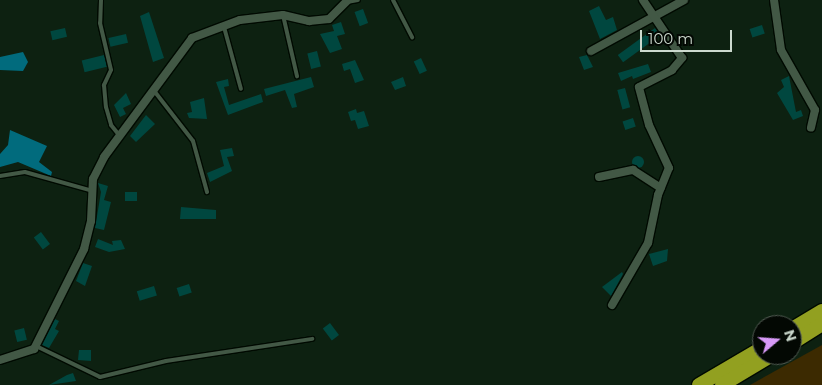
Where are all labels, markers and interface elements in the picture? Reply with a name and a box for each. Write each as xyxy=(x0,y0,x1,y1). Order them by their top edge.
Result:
scale bar xyxy=(642,20,734,52)
text: 100 m xyxy=(648,29,693,48)
north arrow xyxy=(752,315,802,365)
text: N xyxy=(780,328,801,344)

